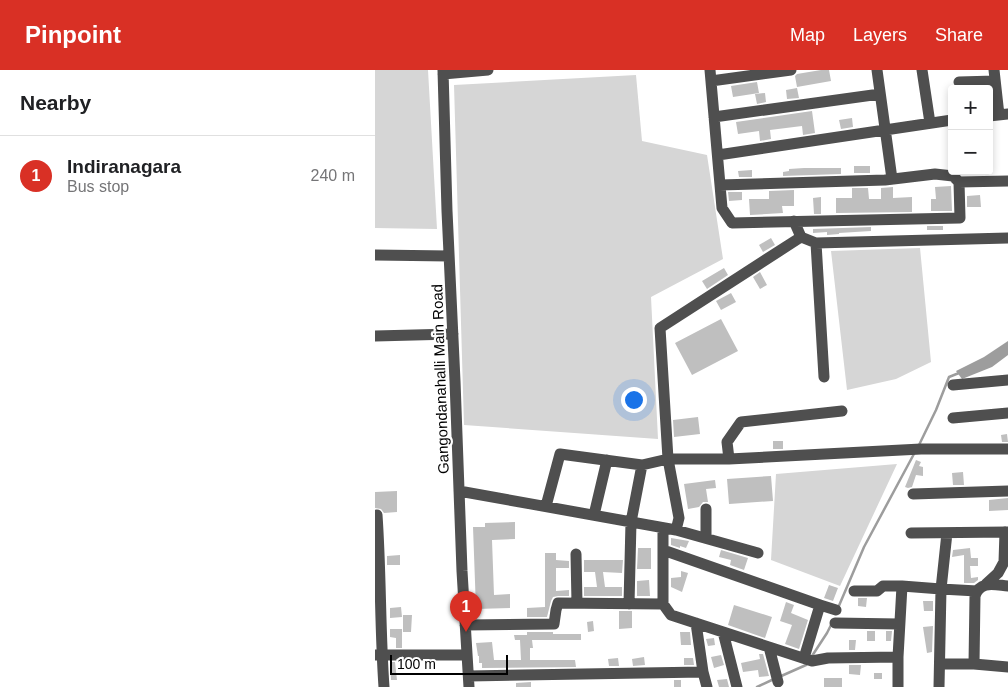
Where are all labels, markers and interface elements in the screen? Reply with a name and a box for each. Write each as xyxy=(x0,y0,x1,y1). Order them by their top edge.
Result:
text: Pinpoint xyxy=(25,21,121,48)
text: Map xyxy=(790,25,825,45)
text: Layers xyxy=(853,25,907,45)
text: Share xyxy=(935,25,983,45)
map controls xyxy=(948,85,993,175)
button: + xyxy=(948,85,993,130)
text: Nearby xyxy=(20,91,91,114)
button: − xyxy=(948,130,993,175)
text: Indiranagara xyxy=(67,156,181,177)
text: 1 xyxy=(32,167,40,184)
text: 240 m xyxy=(311,167,355,184)
text: Bus stop xyxy=(67,178,129,195)
street label: Gangondanahalli Main Road xyxy=(428,284,452,474)
your location xyxy=(621,387,647,413)
pin: 1 xyxy=(450,591,482,632)
scale bar xyxy=(390,652,507,675)
text: 100 m xyxy=(397,656,436,672)

